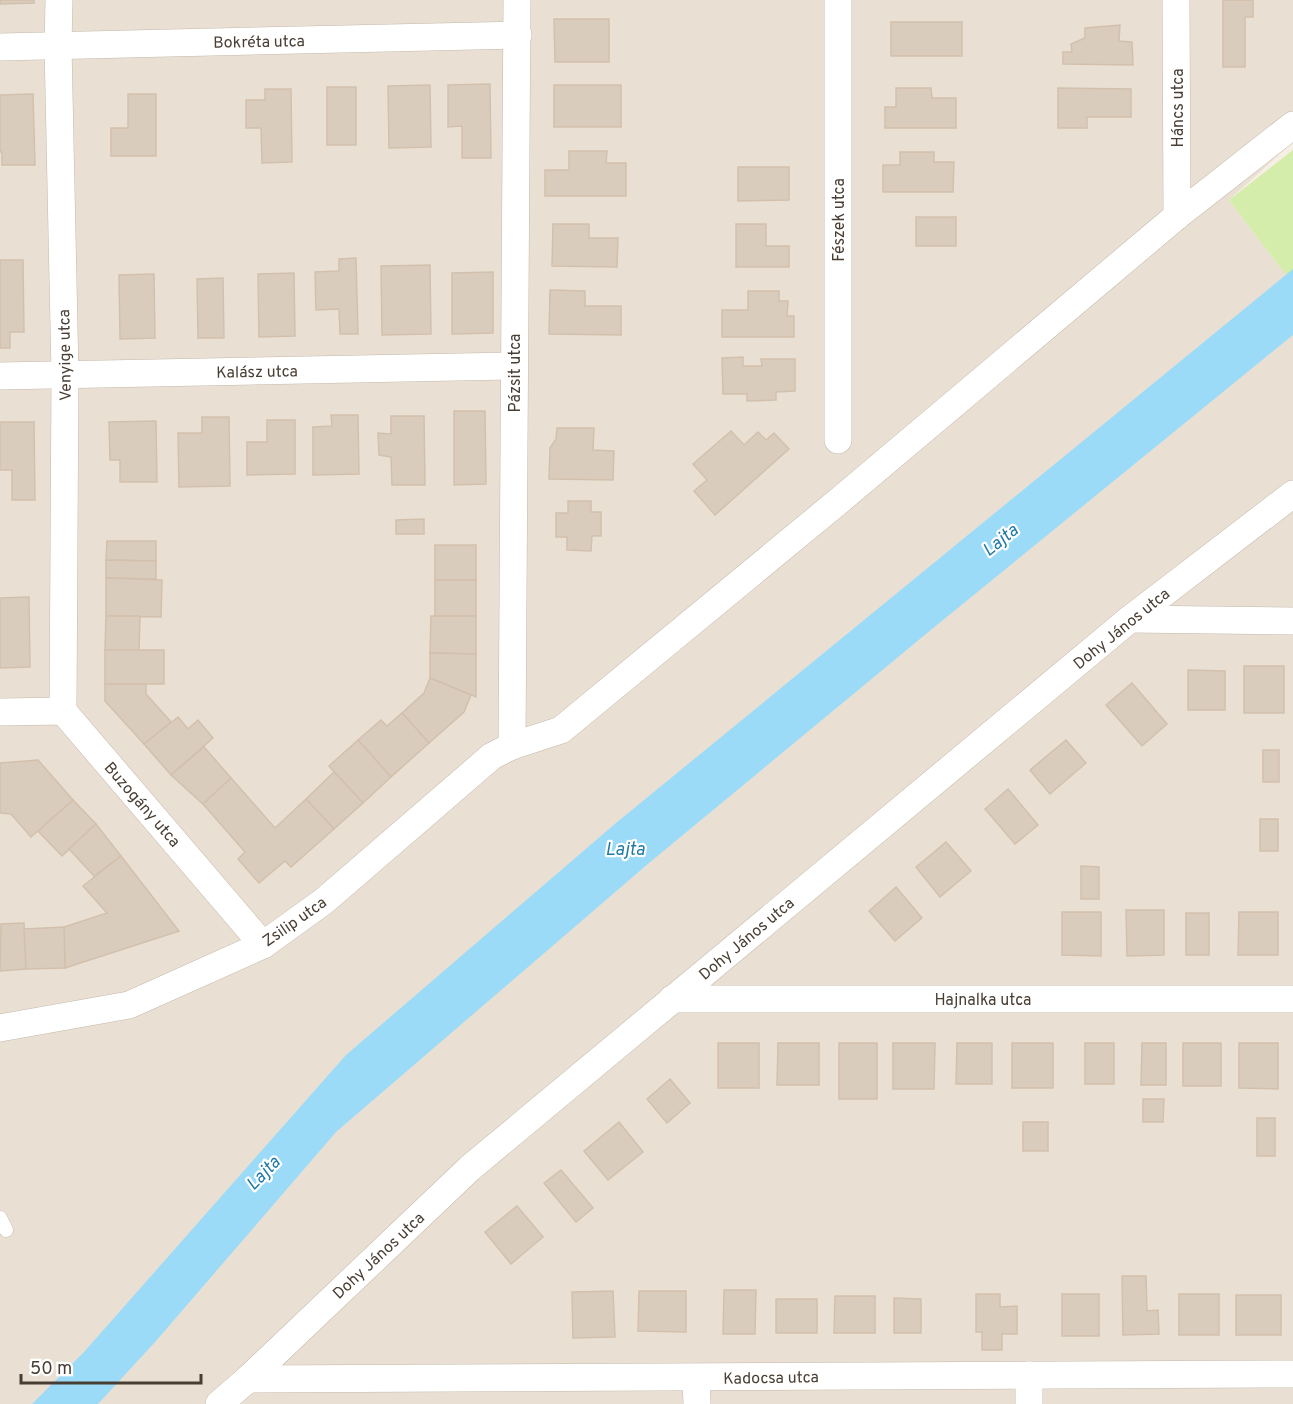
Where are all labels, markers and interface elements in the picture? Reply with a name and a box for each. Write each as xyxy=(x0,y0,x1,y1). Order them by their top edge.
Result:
street label: Bokréta utca xyxy=(213,32,305,54)
street label: Háncs utca xyxy=(1169,68,1189,148)
street label: Fészek utca xyxy=(830,178,850,262)
street label: Venyige utca xyxy=(55,309,77,401)
street label: Pázsit utca xyxy=(506,334,526,412)
street label: Kalász utca xyxy=(216,362,298,384)
water label: Lajta xyxy=(978,519,1024,563)
street label: Dohy János utca xyxy=(1070,585,1175,675)
street label: Buzogány utca xyxy=(99,759,184,852)
water label: Lajta xyxy=(605,839,645,862)
street label: Zsilip utca xyxy=(259,893,331,952)
street label: Dohy János utca xyxy=(695,894,799,985)
street label: Hajnalka utca xyxy=(935,991,1031,1011)
water label: Lajta xyxy=(242,1151,287,1196)
street label: Dohy János utca xyxy=(329,1209,430,1304)
scale bar xyxy=(21,1347,201,1385)
text: 50 m xyxy=(30,1358,72,1381)
street label: Kadocsa utca xyxy=(723,1368,819,1390)

